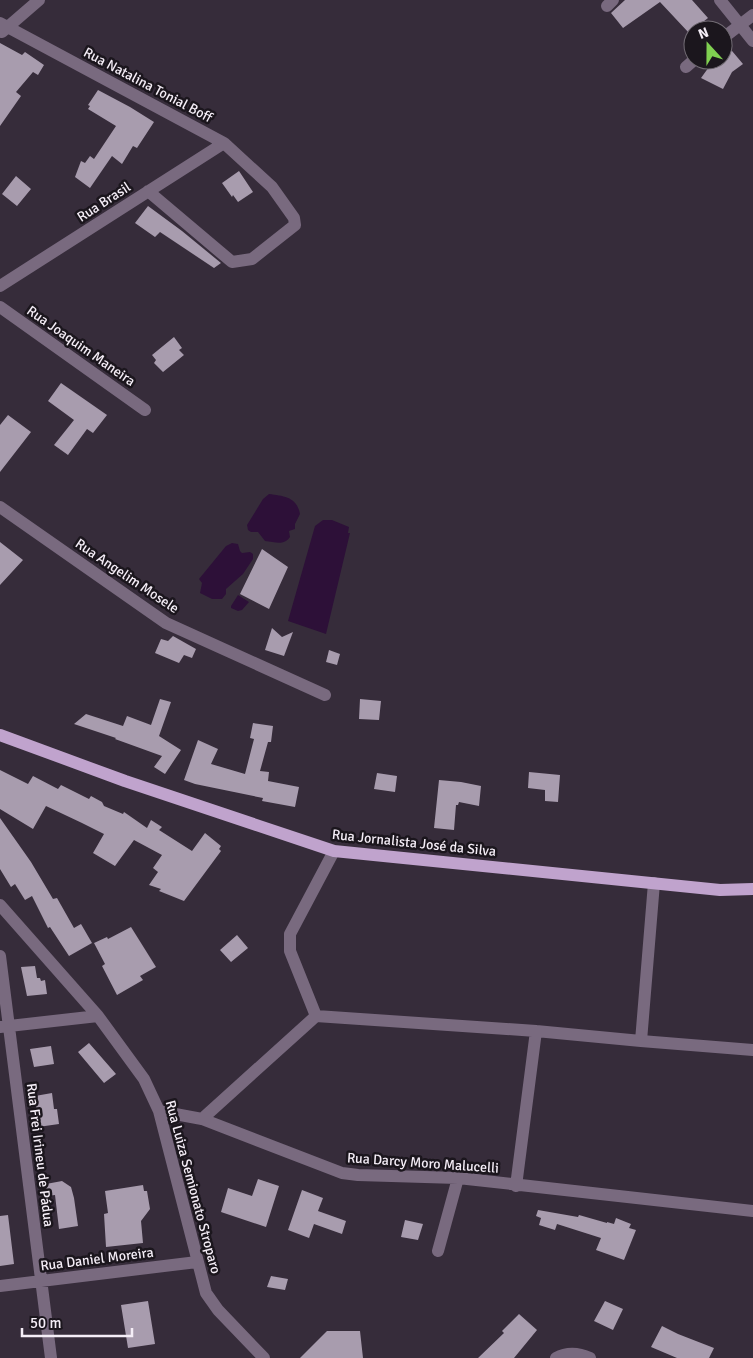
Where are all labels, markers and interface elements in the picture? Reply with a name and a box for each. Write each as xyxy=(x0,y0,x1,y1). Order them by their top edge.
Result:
north arrow xyxy=(683,20,733,70)
text: N xyxy=(696,24,711,43)
street label: Rua Natalina Tonial Boff xyxy=(81,44,216,127)
street label: Rua Brasil xyxy=(74,178,134,226)
street label: Rua Joaquim Maneira xyxy=(23,302,139,390)
street label: Rua Angelim Mosele xyxy=(72,535,182,617)
street label: Rua Jornalista José da Silva xyxy=(331,826,497,860)
street label: Rua Frei Irineu de Pádua xyxy=(23,1082,57,1228)
street label: Rua Luiza Semionato Stroparo xyxy=(162,1098,224,1276)
street label: Rua Darcy Moro Malucelli xyxy=(346,1149,500,1177)
street label: Rua Daniel Moreira xyxy=(39,1244,155,1274)
scale bar xyxy=(22,1306,132,1338)
text: 50 m xyxy=(30,1314,61,1332)

